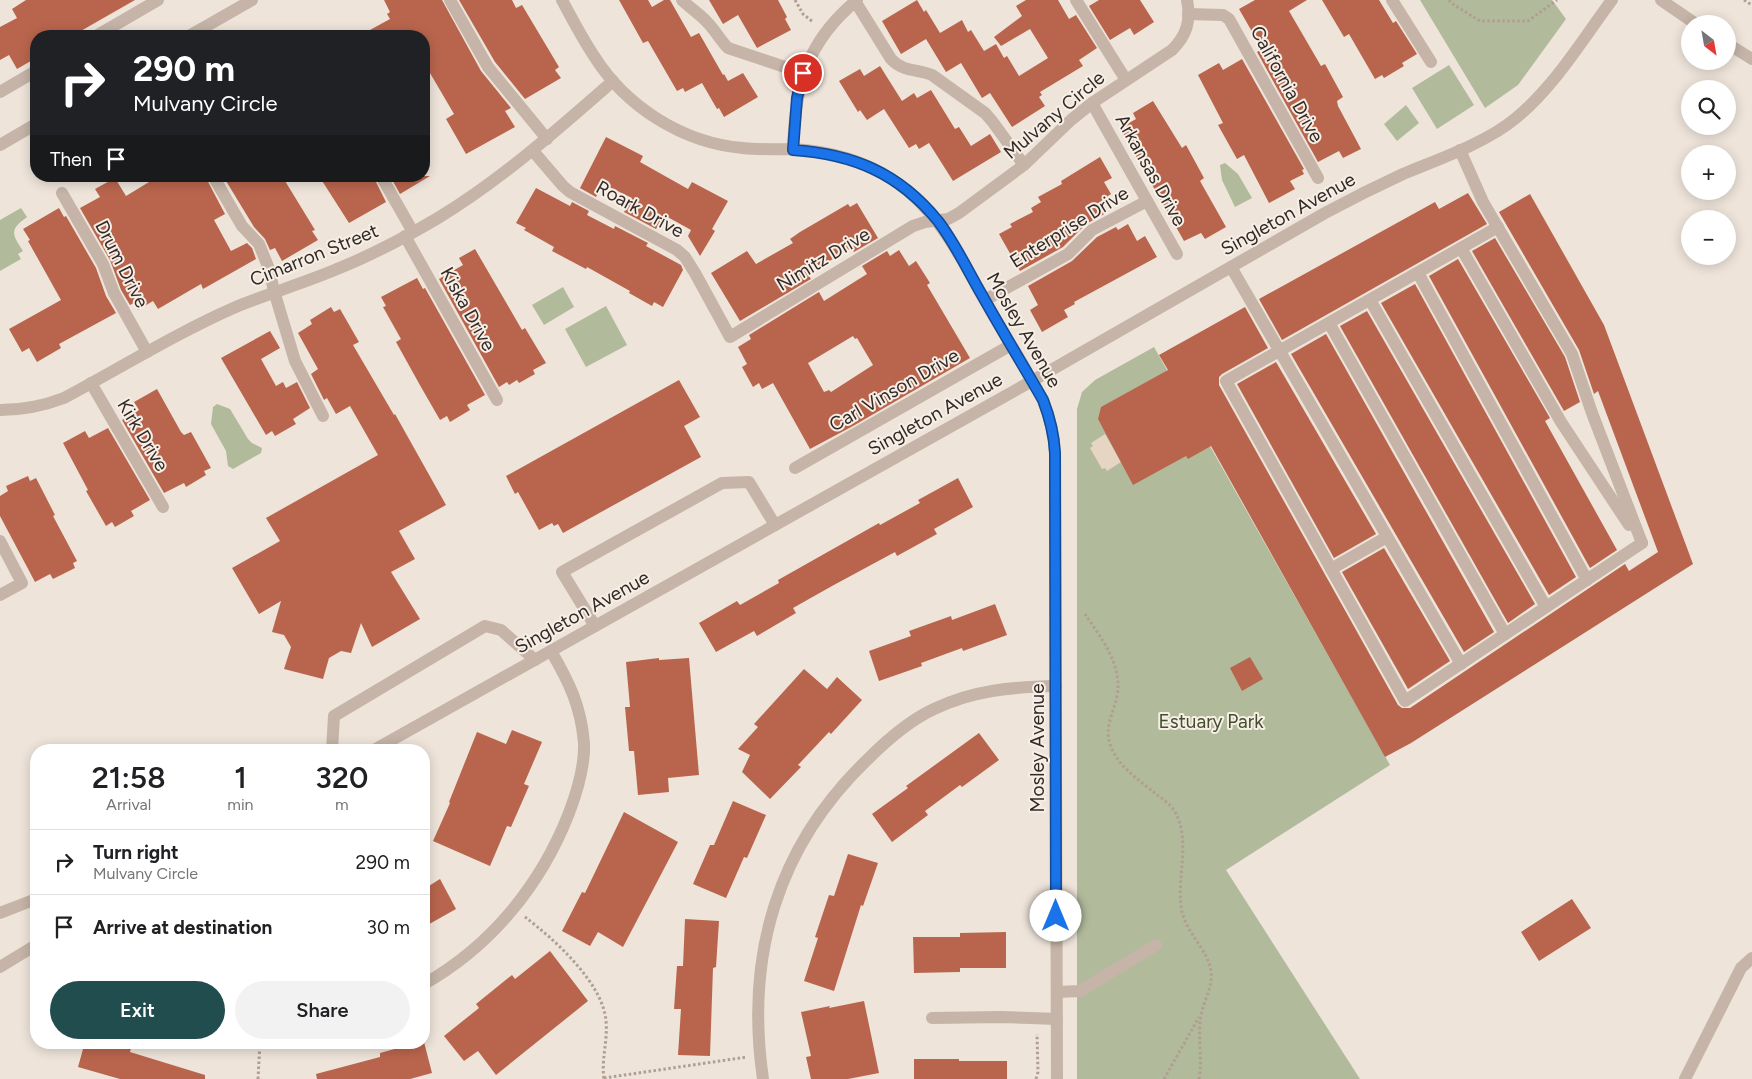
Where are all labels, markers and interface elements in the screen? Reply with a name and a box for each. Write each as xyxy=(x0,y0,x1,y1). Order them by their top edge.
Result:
north arrow xyxy=(1681,15,1736,70)
map controls xyxy=(1681,15,1736,265)
street label: California Drive xyxy=(1246,22,1328,146)
text: 290 m xyxy=(133,48,235,90)
icon: right xyxy=(50,50,115,115)
pin xyxy=(782,52,824,94)
icon: arrive xyxy=(789,59,817,87)
street label: Mulvany Circle xyxy=(999,66,1109,164)
button: search xyxy=(1681,80,1736,135)
text: Mulvany Circle xyxy=(133,90,277,117)
street label: Arkansas Drive xyxy=(1111,110,1191,230)
icon: arrive xyxy=(102,145,130,173)
button: + xyxy=(1681,145,1736,200)
text: Then xyxy=(50,148,92,171)
street label: Singleton Avenue xyxy=(1217,168,1359,260)
street label: Roark Drive xyxy=(592,175,688,243)
street label: Enterprise Drive xyxy=(1005,181,1133,273)
button: − xyxy=(1681,210,1736,265)
street label: Drum Drive xyxy=(90,216,154,312)
street label: Cimarron Street xyxy=(246,219,382,291)
street label: Nimitz Drive xyxy=(772,222,874,296)
street label: Kiska Drive xyxy=(436,263,500,355)
street label: Mosley Avenue xyxy=(982,268,1066,392)
street label: Carl Vinson Drive xyxy=(825,344,963,436)
street label: Singleton Avenue xyxy=(864,368,1006,460)
street label: Kirk Drive xyxy=(112,395,174,475)
street label: Singleton Avenue xyxy=(511,566,653,658)
street label: Mosley Avenue xyxy=(1026,683,1049,813)
park label: Estuary Park xyxy=(1159,710,1264,733)
text: 21:58 xyxy=(92,759,166,796)
text: 1 xyxy=(234,759,247,796)
text: 320 xyxy=(315,759,368,796)
text: Arrival xyxy=(106,795,151,814)
text: min xyxy=(227,795,254,814)
text: m xyxy=(335,795,349,814)
text: Turn right xyxy=(93,841,179,864)
icon: right xyxy=(50,848,78,876)
text: 290 m xyxy=(356,851,410,874)
text: Mulvany Circle xyxy=(93,864,198,883)
position arrow xyxy=(1029,889,1081,941)
icon: arrive xyxy=(50,913,78,941)
text: Arrive at destination xyxy=(93,916,272,939)
text: 30 m xyxy=(367,916,410,939)
button: Exit xyxy=(50,981,225,1039)
button: Share xyxy=(235,981,410,1039)

